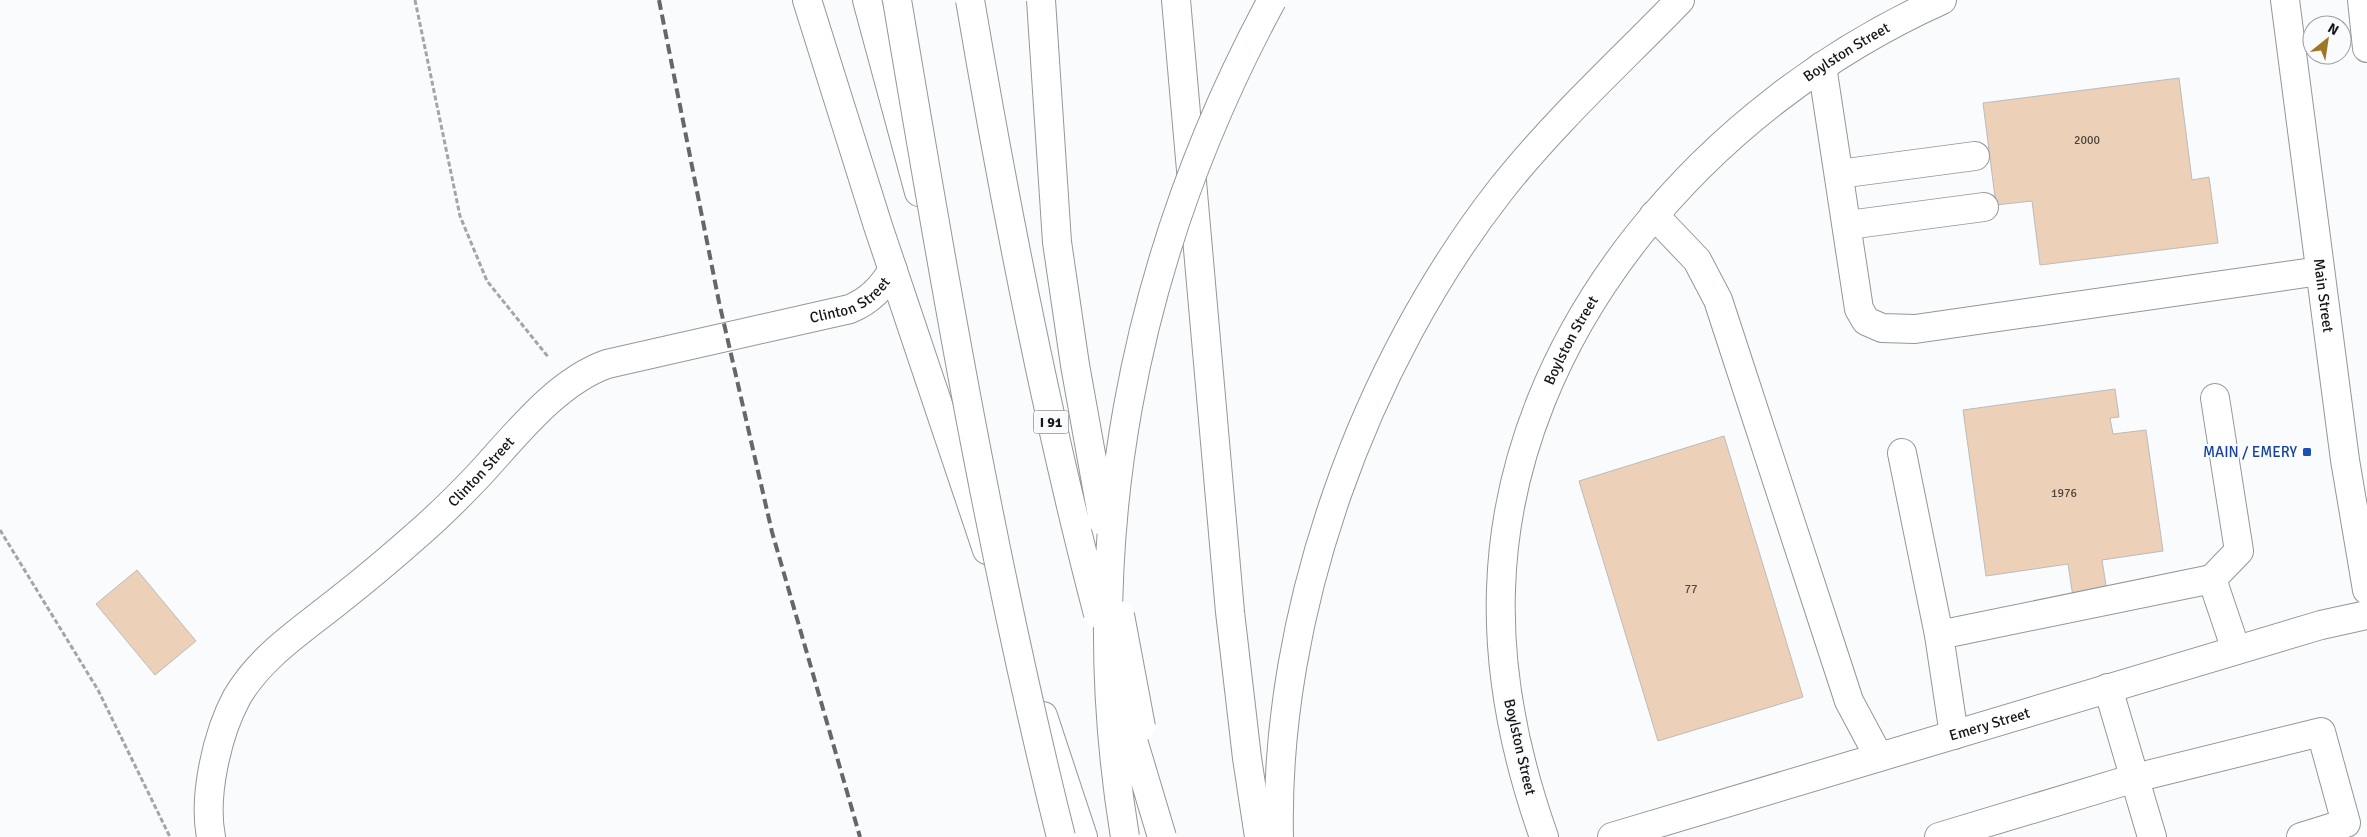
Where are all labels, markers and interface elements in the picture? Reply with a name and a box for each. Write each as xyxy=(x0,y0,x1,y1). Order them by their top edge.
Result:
north arrow xyxy=(2302,15,2352,65)
street label: Boylston Street xyxy=(1800,19,1893,86)
text: N xyxy=(2325,19,2342,39)
house number: 2000 xyxy=(2074,133,2100,148)
street label: Main Street xyxy=(2310,257,2337,334)
street label: Clinton Street xyxy=(808,274,894,327)
street label: Boylston Street xyxy=(1540,292,1602,388)
road number: I 91 xyxy=(1034,411,1068,434)
street label: Clinton Street xyxy=(444,433,518,510)
place label: MAIN / EMERY xyxy=(2203,443,2297,461)
marker: MAIN / EMERY xyxy=(2301,446,2313,458)
house number: 1976 xyxy=(2051,486,2077,501)
house number: 77 xyxy=(1685,582,1697,597)
street label: Boylston Street xyxy=(1500,697,1540,797)
street label: Emery Street xyxy=(1947,704,2032,745)

